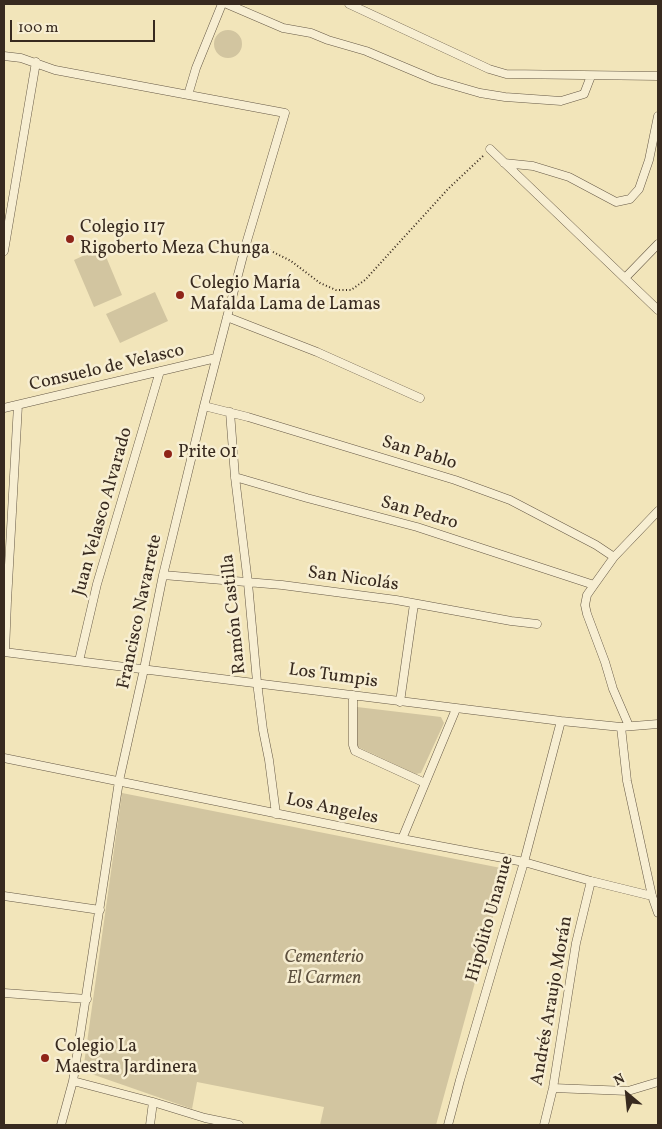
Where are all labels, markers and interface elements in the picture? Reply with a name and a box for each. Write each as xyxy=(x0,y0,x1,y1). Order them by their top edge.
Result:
scale bar xyxy=(12,10,158,42)
text: 100 m xyxy=(18,18,58,39)
place label: Colegio 117 Rigoberto Meza Chunga xyxy=(80,218,270,260)
marker: Colegio 117 Rigoberto Meza Chunga xyxy=(64,233,76,245)
place label: Colegio María Mafalda Lama de Lamas xyxy=(190,274,380,316)
marker: Colegio María Mafalda Lama de Lamas xyxy=(174,289,186,301)
street label: Consuelo de Velasco xyxy=(28,341,186,397)
street label: Juan Velasco Alvarado xyxy=(70,425,138,599)
street label: San Pablo xyxy=(379,432,459,476)
place label: Prite 01 xyxy=(178,443,237,465)
marker: Prite 01 xyxy=(162,448,174,460)
street label: San Pedro xyxy=(378,493,460,535)
street label: Francisco Navarrete xyxy=(114,533,168,691)
street label: Ramón Castilla xyxy=(218,553,252,675)
street label: San Nicolás xyxy=(306,563,400,597)
street label: Los Tumpis xyxy=(287,660,379,694)
street label: Los Angeles xyxy=(284,790,380,830)
street label: Hipólito Unanue xyxy=(463,853,519,985)
street label: Andrés Araujo Morán xyxy=(527,915,579,1087)
park label: Cementerio El Carmen xyxy=(284,948,364,991)
place label: Colegio La Maestra Jardinera xyxy=(55,1037,197,1080)
marker: Colegio La Maestra Jardinera xyxy=(39,1052,51,1064)
north arrow xyxy=(602,1069,652,1119)
text: N xyxy=(611,1070,629,1091)

